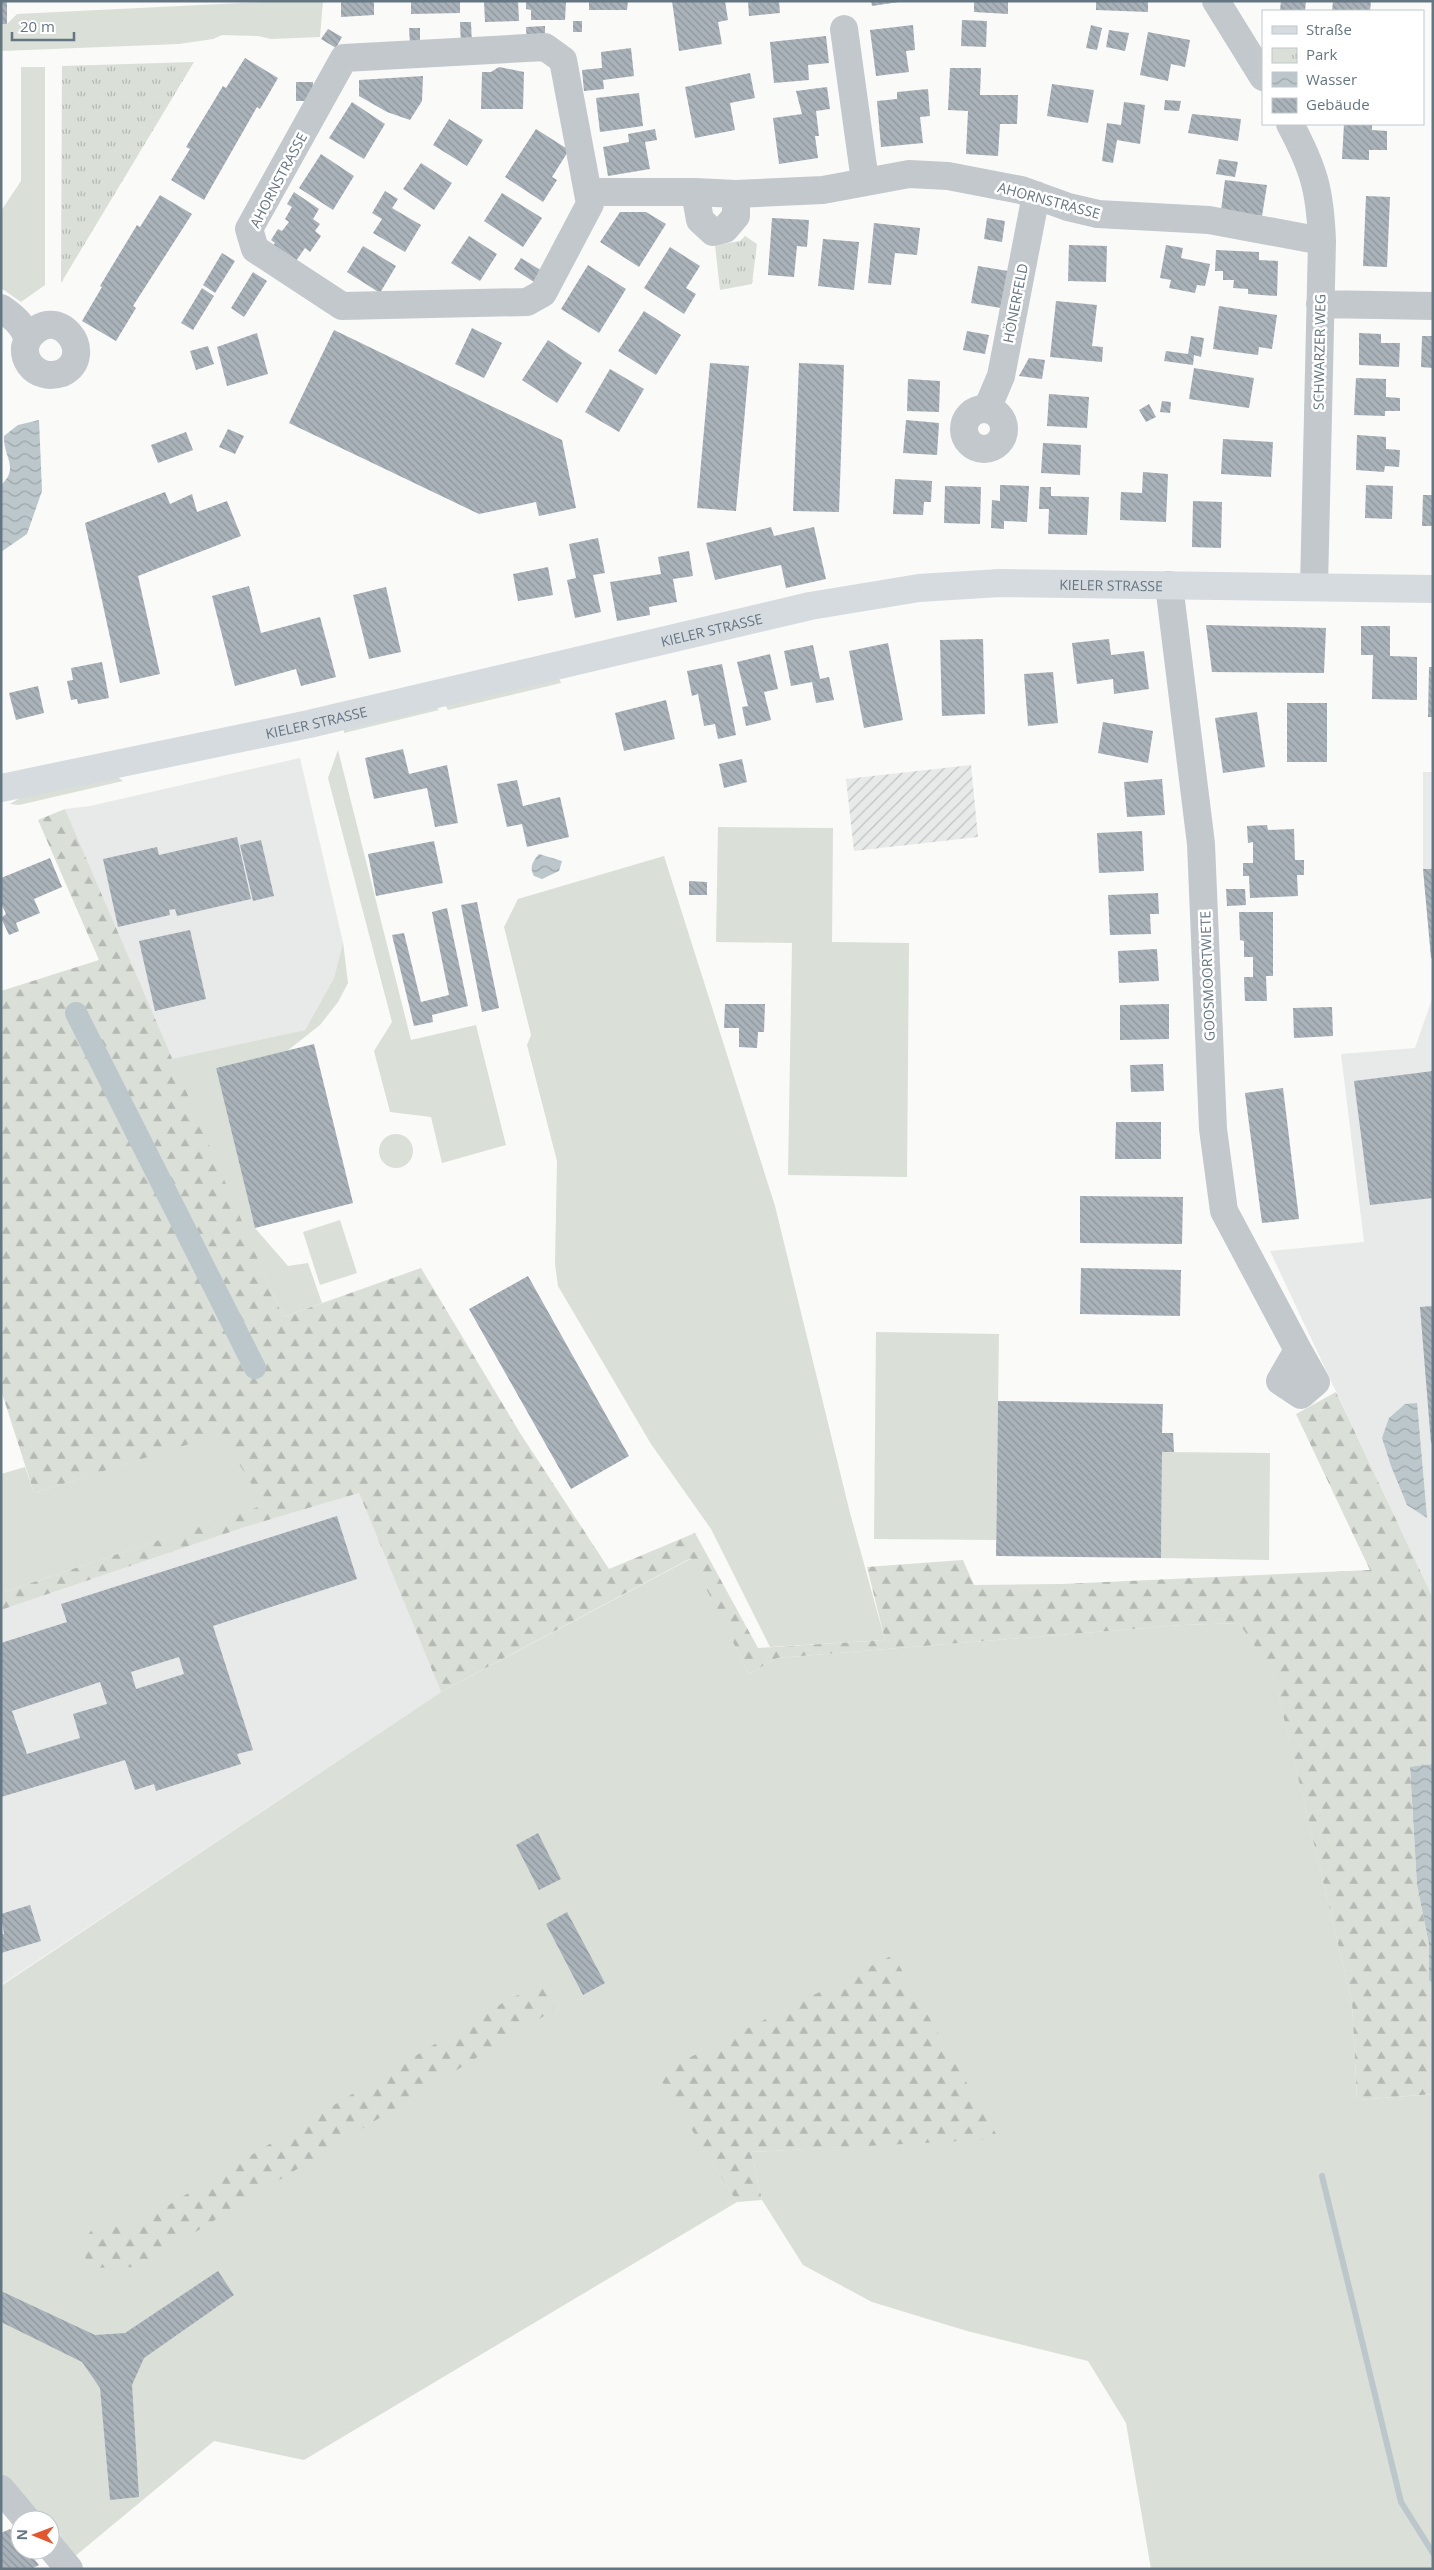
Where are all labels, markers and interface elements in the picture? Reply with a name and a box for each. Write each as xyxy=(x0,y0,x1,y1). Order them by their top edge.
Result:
scale bar xyxy=(12,10,75,42)
legend xyxy=(1262,10,1424,125)
text: 20 m xyxy=(20,16,55,36)
text: Straße xyxy=(1306,19,1352,39)
text: Park xyxy=(1306,44,1337,64)
text: Wasser xyxy=(1306,69,1357,89)
text: Gebäude xyxy=(1306,94,1370,114)
street label: AHORNSTRASSE xyxy=(245,129,311,231)
street label: AHORNSTRASSE xyxy=(996,177,1102,223)
street label: HÖNERFELD xyxy=(998,262,1032,344)
street label: SCHWARZER WEG xyxy=(1308,294,1330,410)
street label: KIELER STRASSE xyxy=(1059,574,1163,595)
street label: KIELER STRASSE xyxy=(659,608,764,650)
street label: KIELER STRASSE xyxy=(264,701,369,742)
street label: GOOSMOORTWIETE xyxy=(1195,910,1219,1042)
north arrow xyxy=(10,2510,60,2560)
text: N xyxy=(12,2529,31,2541)

